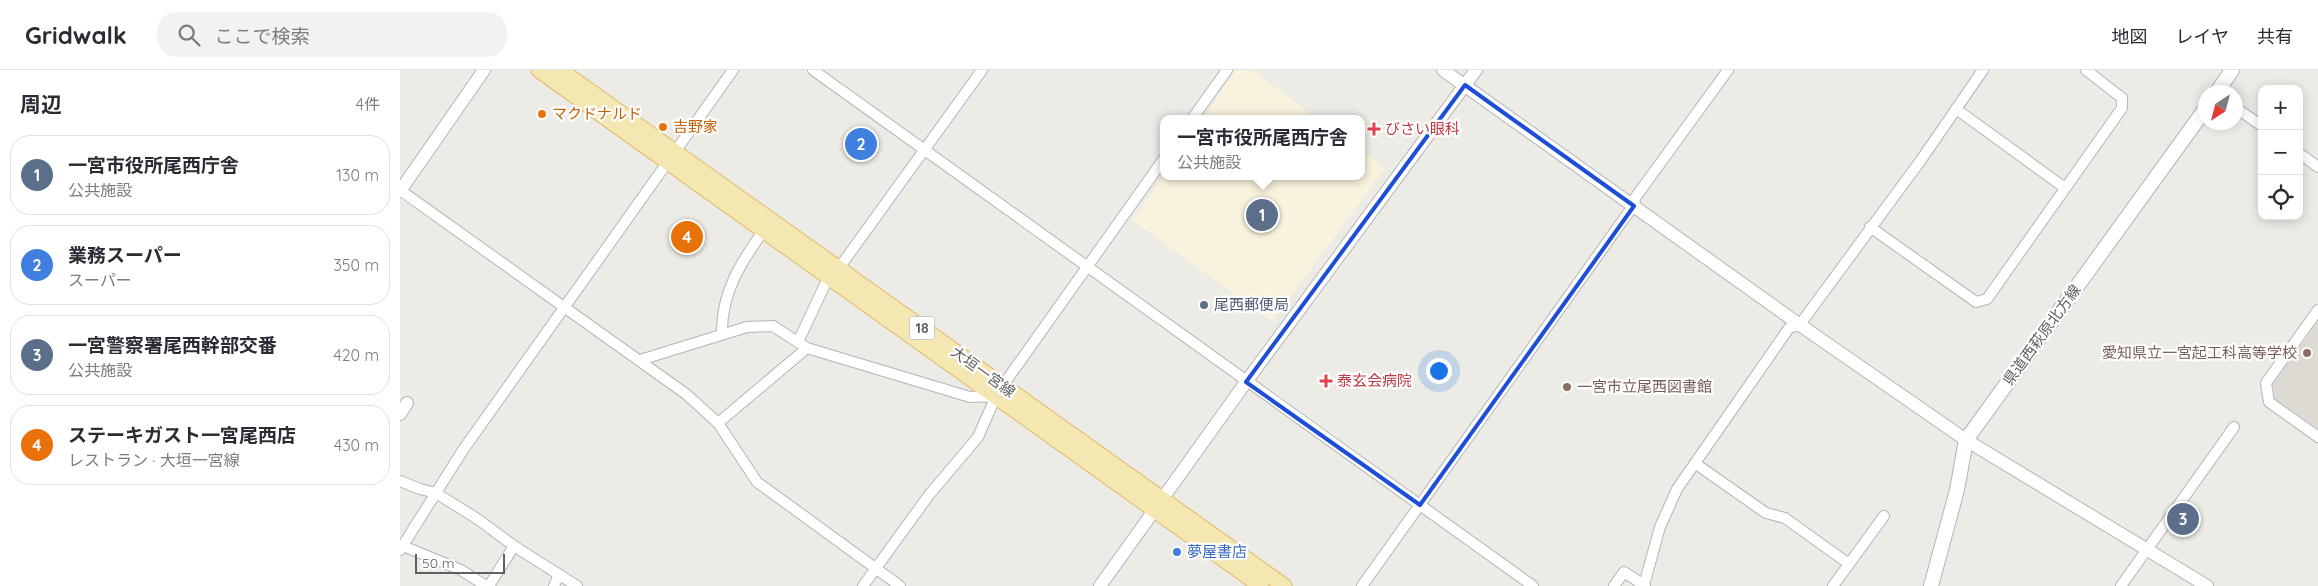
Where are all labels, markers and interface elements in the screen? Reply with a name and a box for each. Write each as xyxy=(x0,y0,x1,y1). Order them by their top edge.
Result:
search box xyxy=(157,12,507,57)
text: Gridwalk xyxy=(25,20,127,50)
icon: search xyxy=(175,21,203,49)
text: ここで検索 xyxy=(215,24,310,48)
text: 地図 xyxy=(2112,25,2148,48)
text: レイヤ xyxy=(2176,25,2229,48)
text: 共有 xyxy=(2257,25,2293,48)
north arrow xyxy=(2198,85,2243,130)
map controls xyxy=(2258,85,2303,220)
button: + xyxy=(2258,85,2303,130)
text: 周辺 xyxy=(20,91,62,117)
text: 4件 xyxy=(356,94,380,114)
place label: マクドナルド xyxy=(552,104,642,123)
marker: マクドナルド xyxy=(536,108,548,120)
popup xyxy=(1160,115,1365,180)
place label: 吉野家 xyxy=(673,117,718,136)
place label: びさい眼科 xyxy=(1385,119,1460,138)
marker: 吉野家 xyxy=(657,121,669,133)
marker: びさい眼科 xyxy=(1367,122,1381,136)
pin: 2 xyxy=(845,125,877,163)
text: 一宮市役所尾西庁舎 xyxy=(1177,125,1348,149)
button: − xyxy=(2258,130,2303,175)
text: 公共施設 xyxy=(1177,152,1241,172)
text: 一宮市役所尾西庁舎 xyxy=(68,153,239,177)
text: 1 xyxy=(34,165,40,185)
text: 130 m xyxy=(336,165,379,185)
button: locate xyxy=(2258,175,2303,220)
text: 公共施設 xyxy=(68,180,132,200)
pin: 1 xyxy=(1246,196,1278,234)
pin: 4 xyxy=(671,218,703,256)
text: 業務スーパー xyxy=(68,243,182,267)
text: 2 xyxy=(32,255,42,275)
text: 350 m xyxy=(333,255,379,275)
text: スーパー xyxy=(68,270,132,290)
street label: 県道西萩原北方線 xyxy=(1999,281,2085,389)
place label: 尾西郵便局 xyxy=(1214,295,1289,314)
marker: 尾西郵便局 xyxy=(1198,299,1210,311)
road number: 18 xyxy=(910,317,934,340)
text: 一宮警察署尾西幹部交番 xyxy=(68,333,277,357)
street label: 大垣一宮線 xyxy=(947,342,1019,401)
place label: 愛知県立一宮起工科高等学校 xyxy=(2102,343,2297,362)
text: 3 xyxy=(33,345,41,365)
text: 420 m xyxy=(333,345,379,365)
marker: 愛知県立一宮起工科高等学校 xyxy=(2301,347,2313,359)
your location xyxy=(1426,358,1452,384)
text: 公共施設 xyxy=(68,360,132,380)
place label: 泰玄会病院 xyxy=(1337,371,1412,390)
marker: 泰玄会病院 xyxy=(1319,374,1333,388)
place label: 一宮市立尾西図書館 xyxy=(1577,377,1712,396)
marker: 一宮市立尾西図書館 xyxy=(1561,381,1573,393)
text: ステーキガスト一宮尾西店 xyxy=(68,423,296,447)
text: 4 xyxy=(32,435,42,455)
text: 430 m xyxy=(334,435,379,455)
text: レストラン · 大垣一宮線 xyxy=(68,450,240,470)
pin: 3 xyxy=(2167,500,2199,538)
place label: 夢屋書店 xyxy=(1187,542,1247,561)
marker: 夢屋書店 xyxy=(1171,546,1183,558)
scale bar xyxy=(415,551,505,574)
text: 50 m xyxy=(422,554,455,572)

